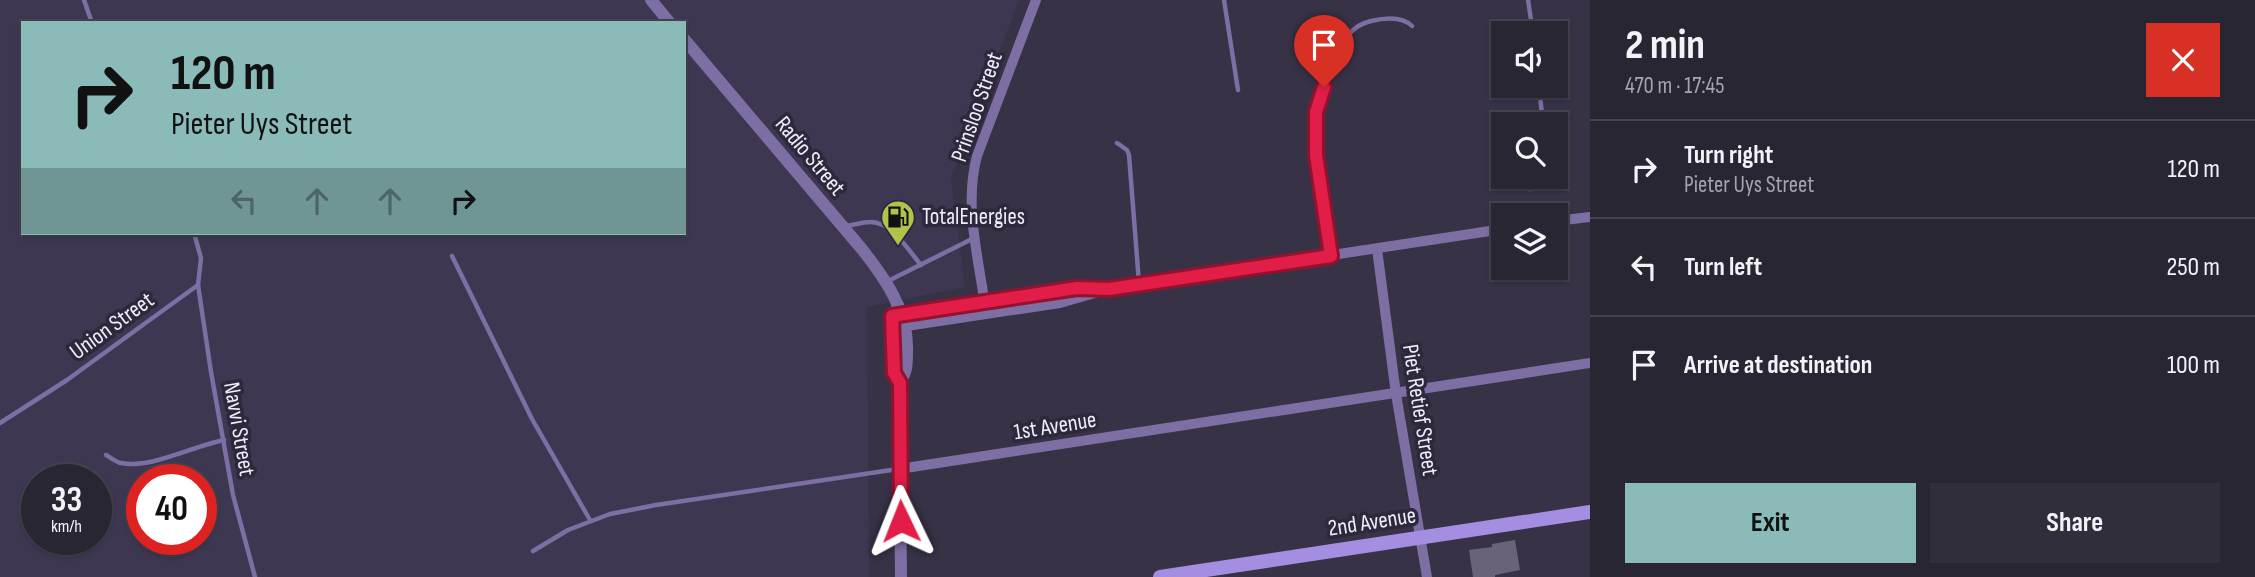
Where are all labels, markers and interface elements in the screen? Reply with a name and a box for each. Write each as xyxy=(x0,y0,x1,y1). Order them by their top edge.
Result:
pin xyxy=(1294,15,1354,87)
text: 2 min xyxy=(1625,20,1705,71)
map controls xyxy=(1491,21,1568,280)
button: sound xyxy=(1491,21,1568,98)
button: close xyxy=(2146,23,2220,97)
icon: arrive xyxy=(1305,26,1343,64)
text: 120 m xyxy=(171,45,276,104)
street label: Prinsloo Street xyxy=(945,48,1009,166)
icon: right xyxy=(56,49,147,140)
text: 470 m · 17:45 xyxy=(1625,72,1724,100)
text: Pieter Uys Street xyxy=(171,105,352,144)
street label: Radio Street xyxy=(769,111,851,201)
button: search xyxy=(1491,112,1568,189)
text: Turn right xyxy=(1684,140,1773,171)
icon: right xyxy=(1625,150,1663,188)
text: 120 m xyxy=(2167,154,2220,185)
text: Pieter Uys Street xyxy=(1684,171,1814,199)
icon: left xyxy=(225,182,263,220)
icon: ahead xyxy=(298,182,336,220)
icon: ahead xyxy=(371,182,409,220)
icon: right xyxy=(444,182,482,220)
fuel station icon: TotalEnergies xyxy=(879,198,917,247)
place label: TotalEnergies xyxy=(922,203,1025,231)
button: layers xyxy=(1491,203,1568,280)
icon: left xyxy=(1625,248,1663,286)
text: Turn left xyxy=(1684,252,1762,283)
text: 250 m xyxy=(2166,252,2220,283)
street label: Union Street xyxy=(64,286,160,366)
street label: Piet Retief Street xyxy=(1396,342,1444,478)
icon: arrive xyxy=(1625,346,1663,384)
text: Arrive at destination xyxy=(1684,350,1872,381)
text: 100 m xyxy=(2167,350,2220,381)
street label: Navvi Street xyxy=(217,380,261,478)
street label: 1st Avenue xyxy=(1012,406,1098,446)
speed limit sign: 40 xyxy=(126,464,217,555)
text: 33 xyxy=(51,479,82,522)
button: Exit xyxy=(1625,483,1916,563)
button: Share xyxy=(1930,483,2220,563)
position arrow xyxy=(864,484,938,558)
street label: 2nd Avenue xyxy=(1326,501,1418,543)
text: km/h xyxy=(51,516,82,537)

